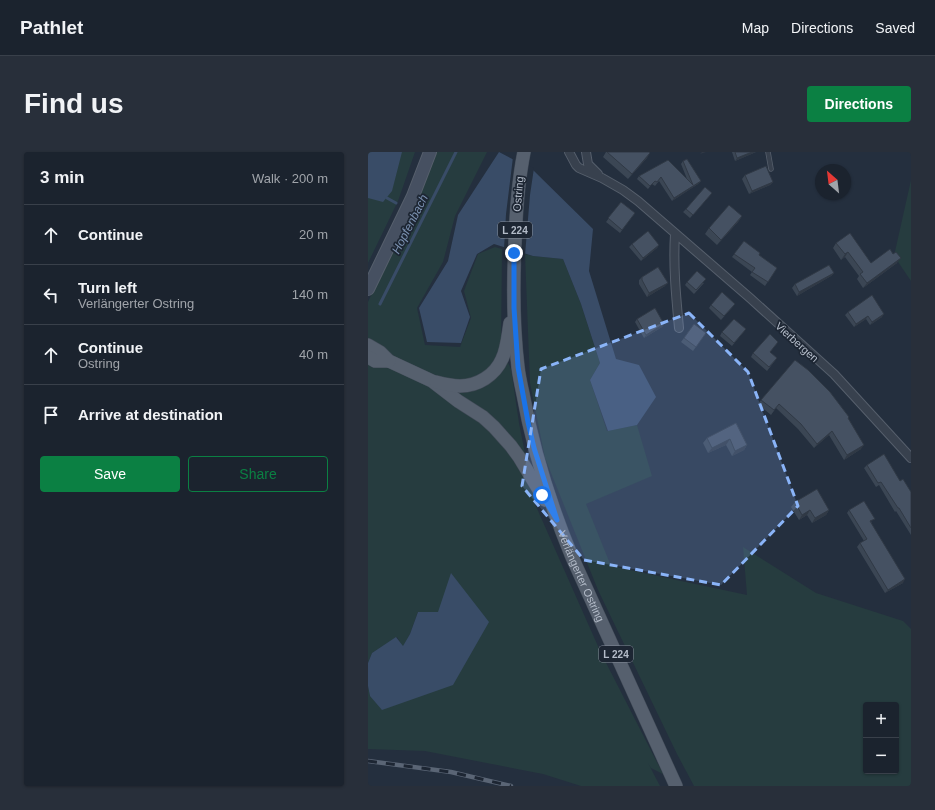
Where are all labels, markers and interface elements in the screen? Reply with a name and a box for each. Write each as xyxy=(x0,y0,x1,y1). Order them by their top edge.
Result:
text: Pathlet xyxy=(20,17,83,38)
text: Map xyxy=(742,20,769,36)
text: Directions xyxy=(791,20,853,36)
text: Saved xyxy=(875,20,915,36)
button: Directions xyxy=(807,86,911,122)
text: Find us xyxy=(24,88,124,119)
north arrow xyxy=(815,164,851,200)
text: 3 min xyxy=(40,168,84,187)
text: Walk · 200 m xyxy=(252,171,328,186)
street label: Ostring xyxy=(510,176,526,212)
water label: Hopfenbach xyxy=(389,192,431,256)
road number: L 224 xyxy=(498,222,532,238)
icon: ahead xyxy=(40,224,62,246)
text: Continue xyxy=(78,226,143,243)
text: 20 m xyxy=(299,227,328,242)
route end xyxy=(505,244,523,262)
text: Turn left xyxy=(78,279,137,296)
icon: left xyxy=(40,284,62,306)
text: 140 m xyxy=(292,287,328,302)
text: Verlängerter Ostring xyxy=(78,296,194,311)
street label: Vierbergen xyxy=(773,320,821,364)
text: Continue xyxy=(78,339,143,356)
icon: ahead xyxy=(40,344,62,366)
text: 40 m xyxy=(299,347,328,362)
text: Ostring xyxy=(78,356,120,371)
icon: arrive xyxy=(40,404,62,426)
text: Arrive at destination xyxy=(78,406,223,423)
button: Save xyxy=(40,456,180,492)
button: Share xyxy=(188,456,328,492)
route start xyxy=(533,486,551,504)
street label: Verlängerter Ostring xyxy=(556,529,607,624)
road number: L 224 xyxy=(599,646,633,662)
map controls xyxy=(863,702,899,774)
button: + xyxy=(863,702,899,738)
button: − xyxy=(863,738,899,774)

